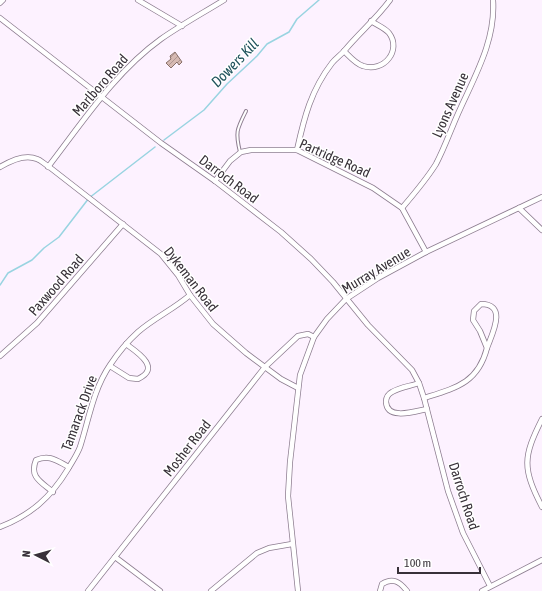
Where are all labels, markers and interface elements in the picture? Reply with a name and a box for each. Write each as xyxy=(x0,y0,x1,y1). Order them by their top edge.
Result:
water label: Dowers Kill xyxy=(207,35,262,90)
street label: Marlboro Road xyxy=(69,51,131,119)
street label: Lyons Avenue xyxy=(429,70,471,140)
street label: Partridge Road xyxy=(297,135,373,181)
street label: Darroch Road xyxy=(196,152,262,206)
street label: Dykeman Road xyxy=(161,243,221,315)
street label: Murray Avenue xyxy=(339,243,413,297)
street label: Paxwood Road xyxy=(25,251,87,319)
street label: Tamarack Drive xyxy=(58,373,100,453)
street label: Mosher Road xyxy=(160,417,214,479)
street label: Darroch Road xyxy=(446,460,482,532)
north arrow xyxy=(16,535,56,575)
scale bar xyxy=(398,549,480,575)
text: N xyxy=(20,550,32,558)
text: 100 m xyxy=(404,556,431,570)

